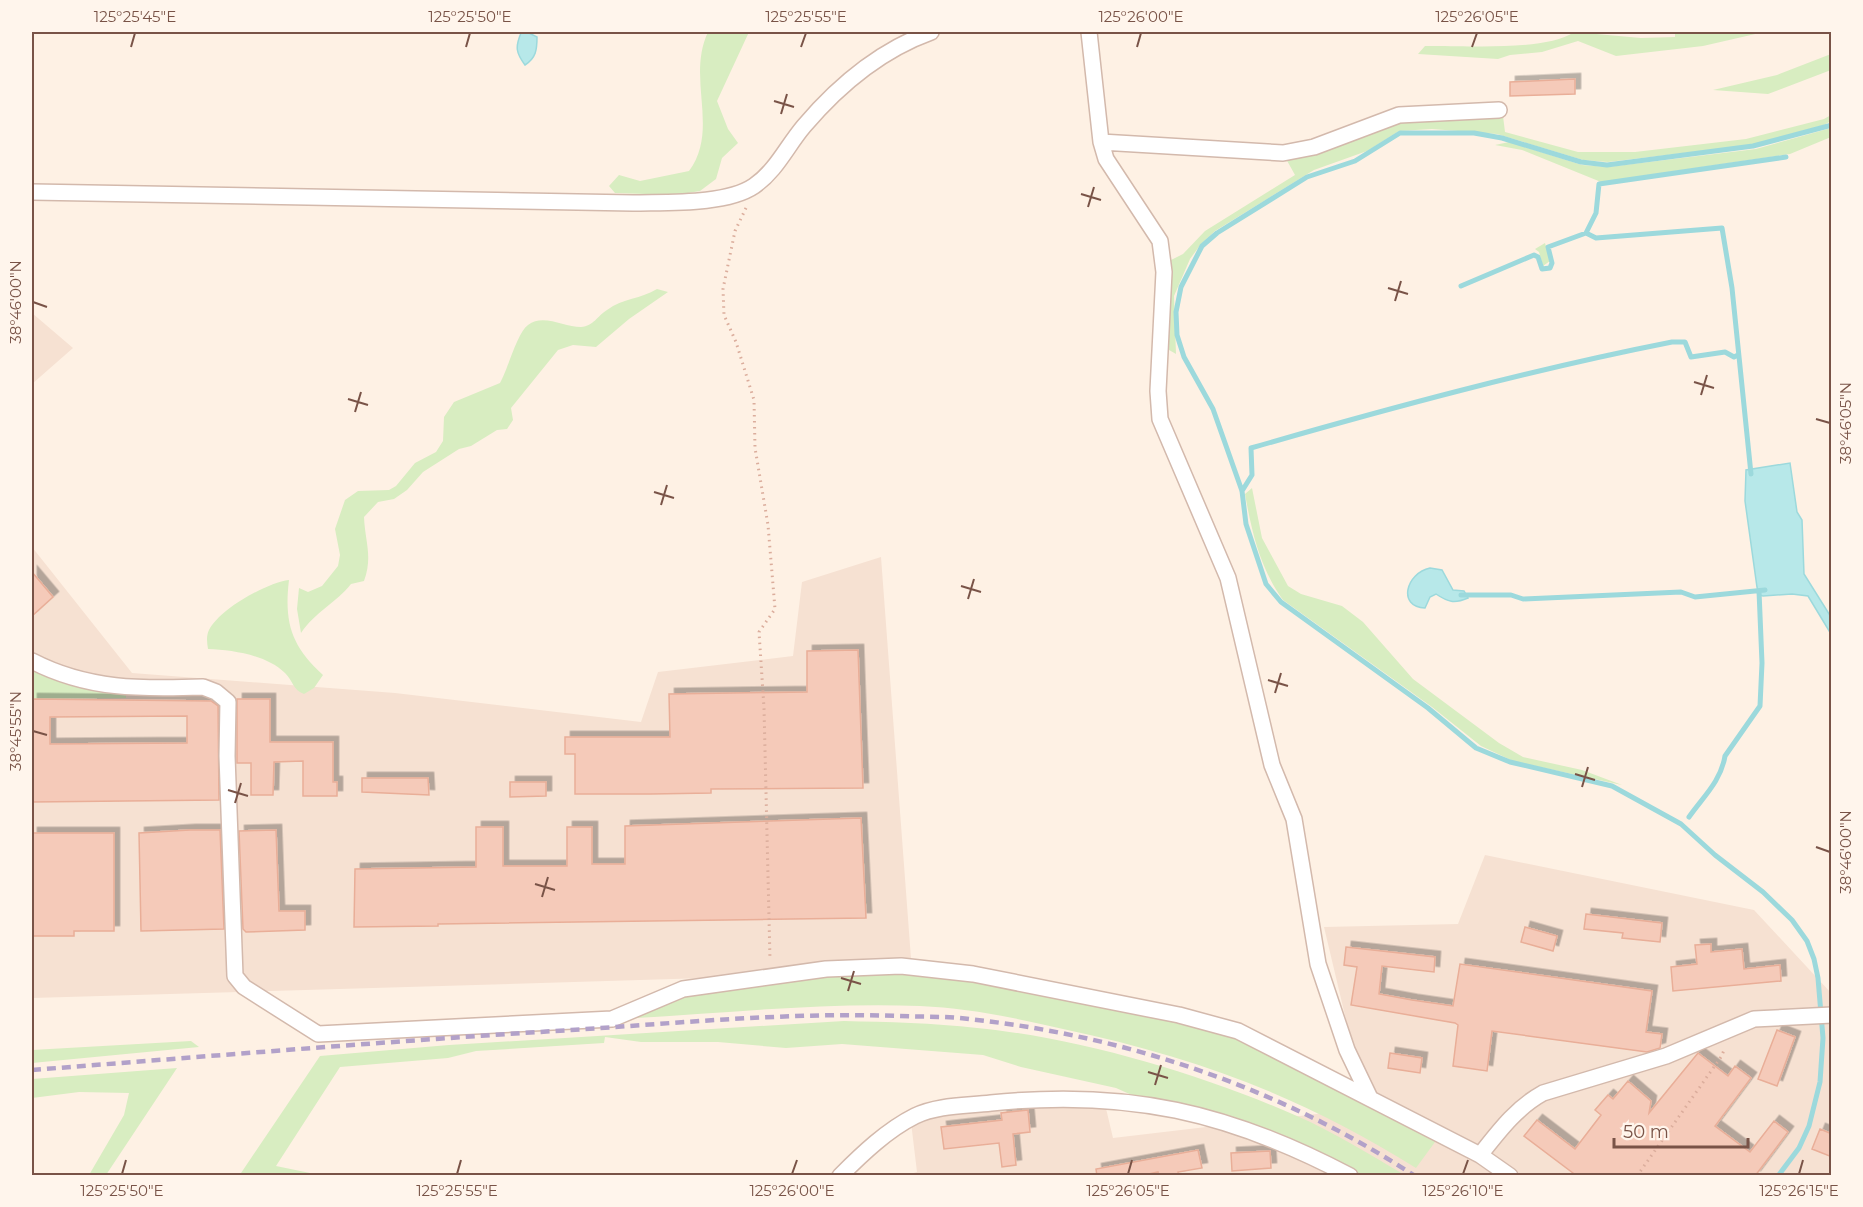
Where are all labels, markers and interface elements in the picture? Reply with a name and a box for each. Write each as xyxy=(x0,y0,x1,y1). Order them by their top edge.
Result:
text: 125°25'45"E xyxy=(94,7,176,26)
text: 125°25'50"E xyxy=(428,7,512,26)
text: 125°25'55"E xyxy=(765,7,847,26)
text: 125°26'00"E xyxy=(1098,7,1184,26)
text: 125°26'05"E xyxy=(1435,7,1519,26)
text: 38°46'00"N xyxy=(6,260,25,344)
text: 38°46'05"N xyxy=(1836,382,1855,464)
text: 38°45'55"N xyxy=(6,691,25,771)
text: 38°46'00"N xyxy=(1836,810,1855,894)
scale bar xyxy=(1614,1111,1748,1149)
text: 50 m xyxy=(1623,1121,1669,1143)
text: 125°25'50"E xyxy=(80,1181,164,1200)
text: 125°25'55"E xyxy=(416,1181,498,1200)
text: 125°26'00"E xyxy=(749,1181,835,1200)
text: 125°26'05"E xyxy=(1086,1181,1170,1200)
text: 125°26'10"E xyxy=(1422,1181,1504,1200)
text: 125°26'15"E xyxy=(1759,1181,1839,1200)

